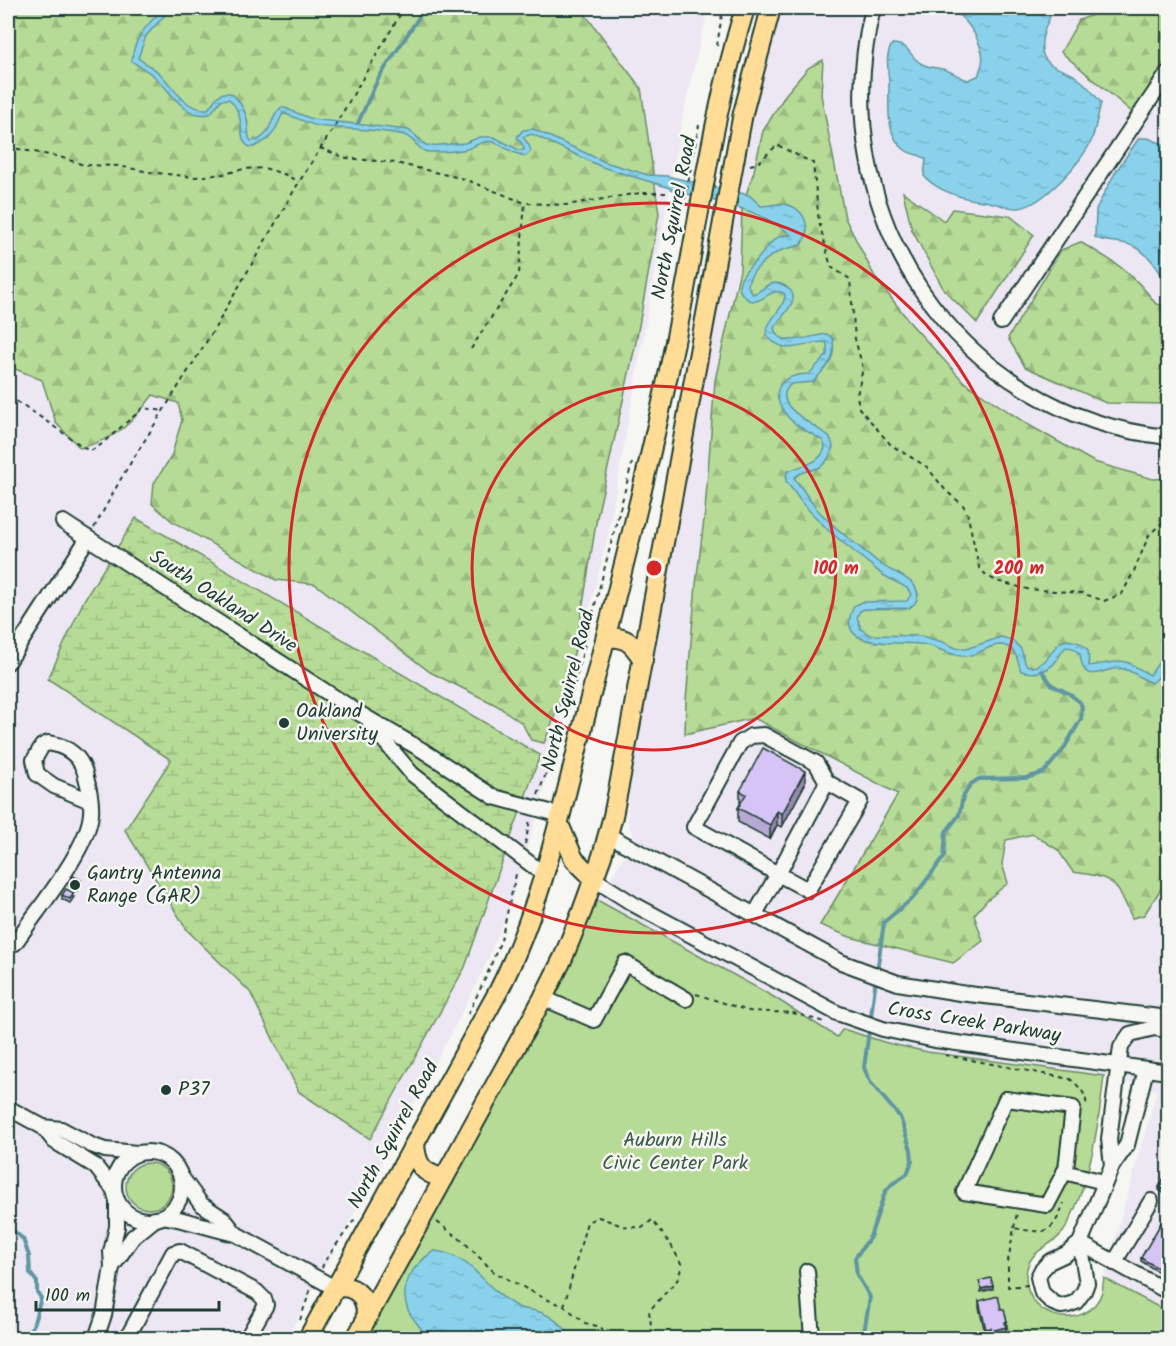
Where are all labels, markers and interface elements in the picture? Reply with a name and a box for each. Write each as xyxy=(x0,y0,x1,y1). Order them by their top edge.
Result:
street label: North Squirrel Road xyxy=(644,133,707,302)
street label: South Oakland Drive xyxy=(142,542,304,662)
text: 100 m xyxy=(813,555,859,584)
text: 200 m xyxy=(994,555,1045,584)
centre of rings xyxy=(644,558,664,578)
street label: North Squirrel Road xyxy=(533,606,605,775)
place label: Oakland University xyxy=(296,696,378,751)
marker: Oakland University xyxy=(277,716,291,730)
place label: Gantry Antenna Range (GAR) xyxy=(87,858,221,913)
marker: Gantry Antenna Range (GAR) xyxy=(68,878,82,892)
street label: Cross Creek Parkway xyxy=(885,993,1064,1053)
street label: North Squirrel Road xyxy=(340,1054,449,1215)
place label: P37 xyxy=(178,1074,210,1106)
marker: P37 xyxy=(159,1083,173,1097)
park label: Auburn Hills Civic Center Park xyxy=(602,1125,749,1180)
scale bar xyxy=(36,1274,219,1312)
text: 100 m xyxy=(45,1282,90,1311)

